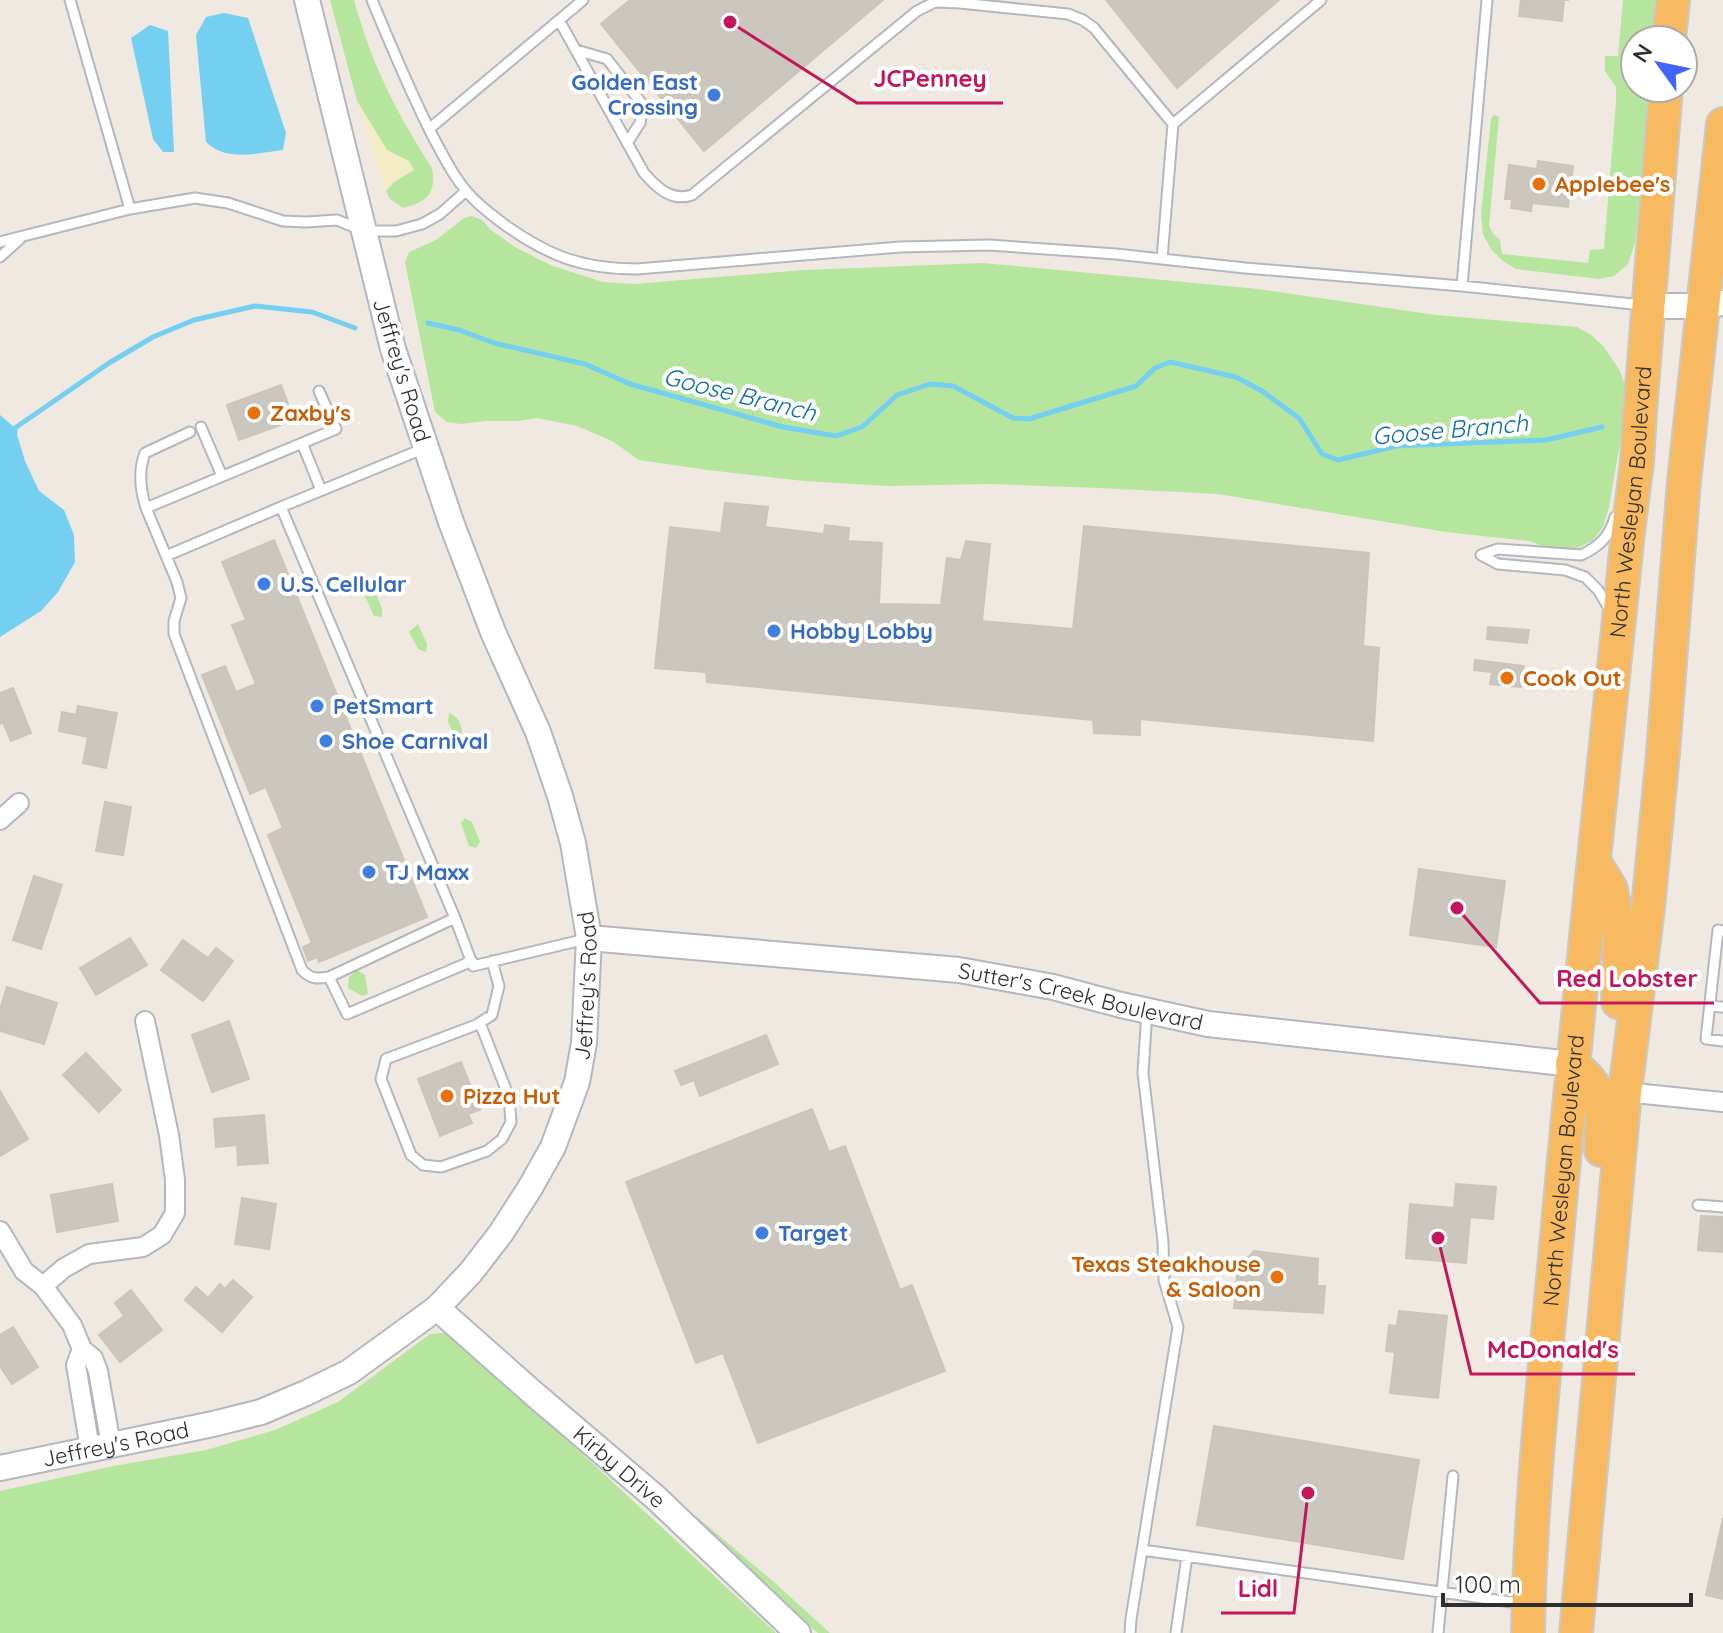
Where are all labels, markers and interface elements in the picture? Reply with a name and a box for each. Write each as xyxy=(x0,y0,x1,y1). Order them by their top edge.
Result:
north arrow xyxy=(1619,24,1699,104)
text: N xyxy=(1626,39,1658,68)
callout: JCPenney xyxy=(857,55,1003,103)
text: JCPenney xyxy=(873,63,987,93)
place label: Golden East Crossing xyxy=(571,68,698,121)
marker: Golden East Crossing xyxy=(705,86,723,104)
place label: Applebee's xyxy=(1555,170,1670,198)
marker: Applebee's xyxy=(1530,175,1548,193)
street label: Jeffrey's Road xyxy=(367,295,437,445)
water label: Goose Branch xyxy=(661,361,820,428)
street label: North Wesleyan Boulevard xyxy=(1603,365,1658,639)
place label: Zaxby's xyxy=(270,399,351,427)
marker: Zaxby's xyxy=(245,404,263,422)
water label: Goose Branch xyxy=(1371,407,1529,451)
place label: U.S. Cellular xyxy=(280,570,407,598)
marker: U.S. Cellular xyxy=(255,575,273,593)
place label: Hobby Lobby xyxy=(790,617,933,645)
marker: Hobby Lobby xyxy=(765,622,783,640)
place label: Cook Out xyxy=(1523,664,1622,692)
marker: Cook Out xyxy=(1498,669,1516,687)
place label: PetSmart xyxy=(333,692,434,720)
marker: PetSmart xyxy=(308,697,326,715)
place label: Shoe Carnival xyxy=(342,727,488,755)
marker: Shoe Carnival xyxy=(317,732,335,750)
place label: TJ Maxx xyxy=(385,858,469,886)
marker: TJ Maxx xyxy=(360,863,378,881)
street label: Jeffrey's Road xyxy=(567,909,603,1062)
callout: Red Lobster xyxy=(1540,955,1714,1003)
street label: Sutter's Creek Boulevard xyxy=(956,956,1206,1037)
text: Red Lobster xyxy=(1556,963,1698,993)
street label: North Wesleyan Boulevard xyxy=(1536,1033,1590,1308)
place label: Pizza Hut xyxy=(463,1082,560,1110)
marker: Pizza Hut xyxy=(438,1087,456,1105)
place label: Target xyxy=(778,1219,848,1247)
marker: Target xyxy=(753,1224,771,1242)
place label: Texas Steakhouse & Saloon xyxy=(1071,1250,1261,1303)
marker: Texas Steakhouse & Saloon xyxy=(1268,1268,1286,1286)
callout: McDonald's xyxy=(1471,1326,1635,1374)
text: McDonald's xyxy=(1487,1334,1619,1364)
street label: Jeffrey's Road xyxy=(40,1415,191,1473)
street label: Kirby Drive xyxy=(568,1420,672,1514)
scale bar xyxy=(1443,1557,1691,1607)
callout: Lidl xyxy=(1221,1565,1294,1613)
text: 100 m xyxy=(1455,1569,1521,1599)
text: Lidl xyxy=(1238,1573,1278,1603)

